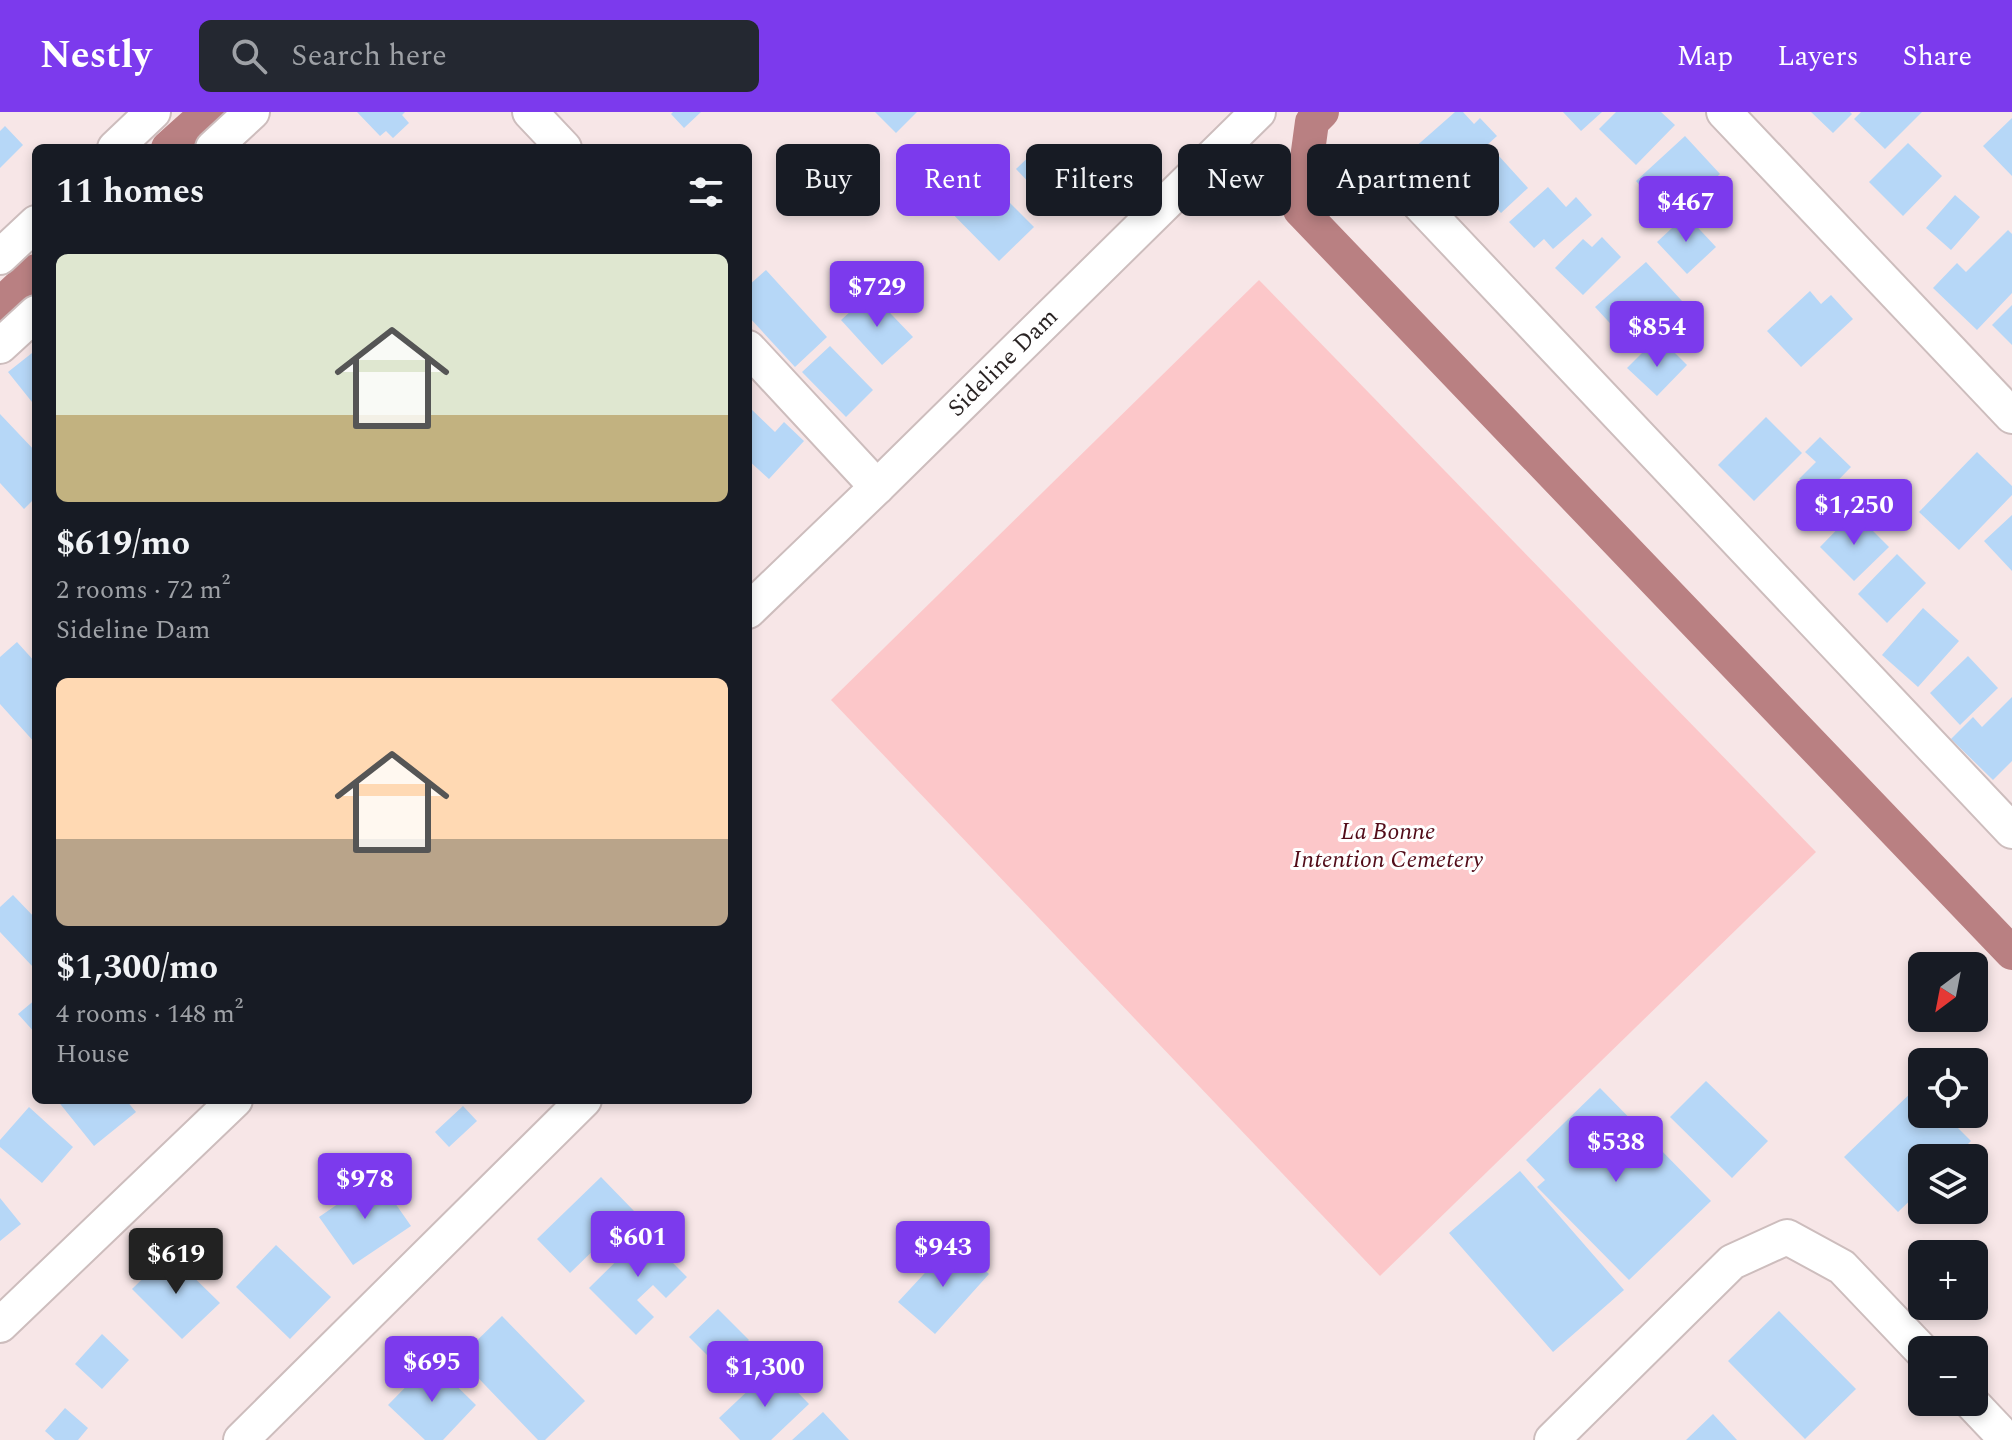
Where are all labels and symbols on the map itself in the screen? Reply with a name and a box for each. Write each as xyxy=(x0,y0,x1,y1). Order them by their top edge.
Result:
pin: $467 xyxy=(1639,176,1733,244)
pin: $729 xyxy=(830,261,924,329)
street label: Sideline Dam xyxy=(940,300,1067,426)
pin: $854 xyxy=(1610,301,1704,369)
pin: $1,250 xyxy=(1789,479,1919,547)
park label: La Bonne Intention Cemetery xyxy=(1293,814,1484,878)
north arrow xyxy=(1908,952,1988,1032)
pin: $538 xyxy=(1569,1116,1663,1184)
pin: $978 xyxy=(318,1153,412,1221)
pin: $601 xyxy=(591,1211,685,1279)
pin: $943 xyxy=(896,1221,990,1289)
pin: $619 xyxy=(129,1228,223,1296)
pin: $695 xyxy=(385,1336,479,1404)
pin: $1,300 xyxy=(700,1341,830,1409)

